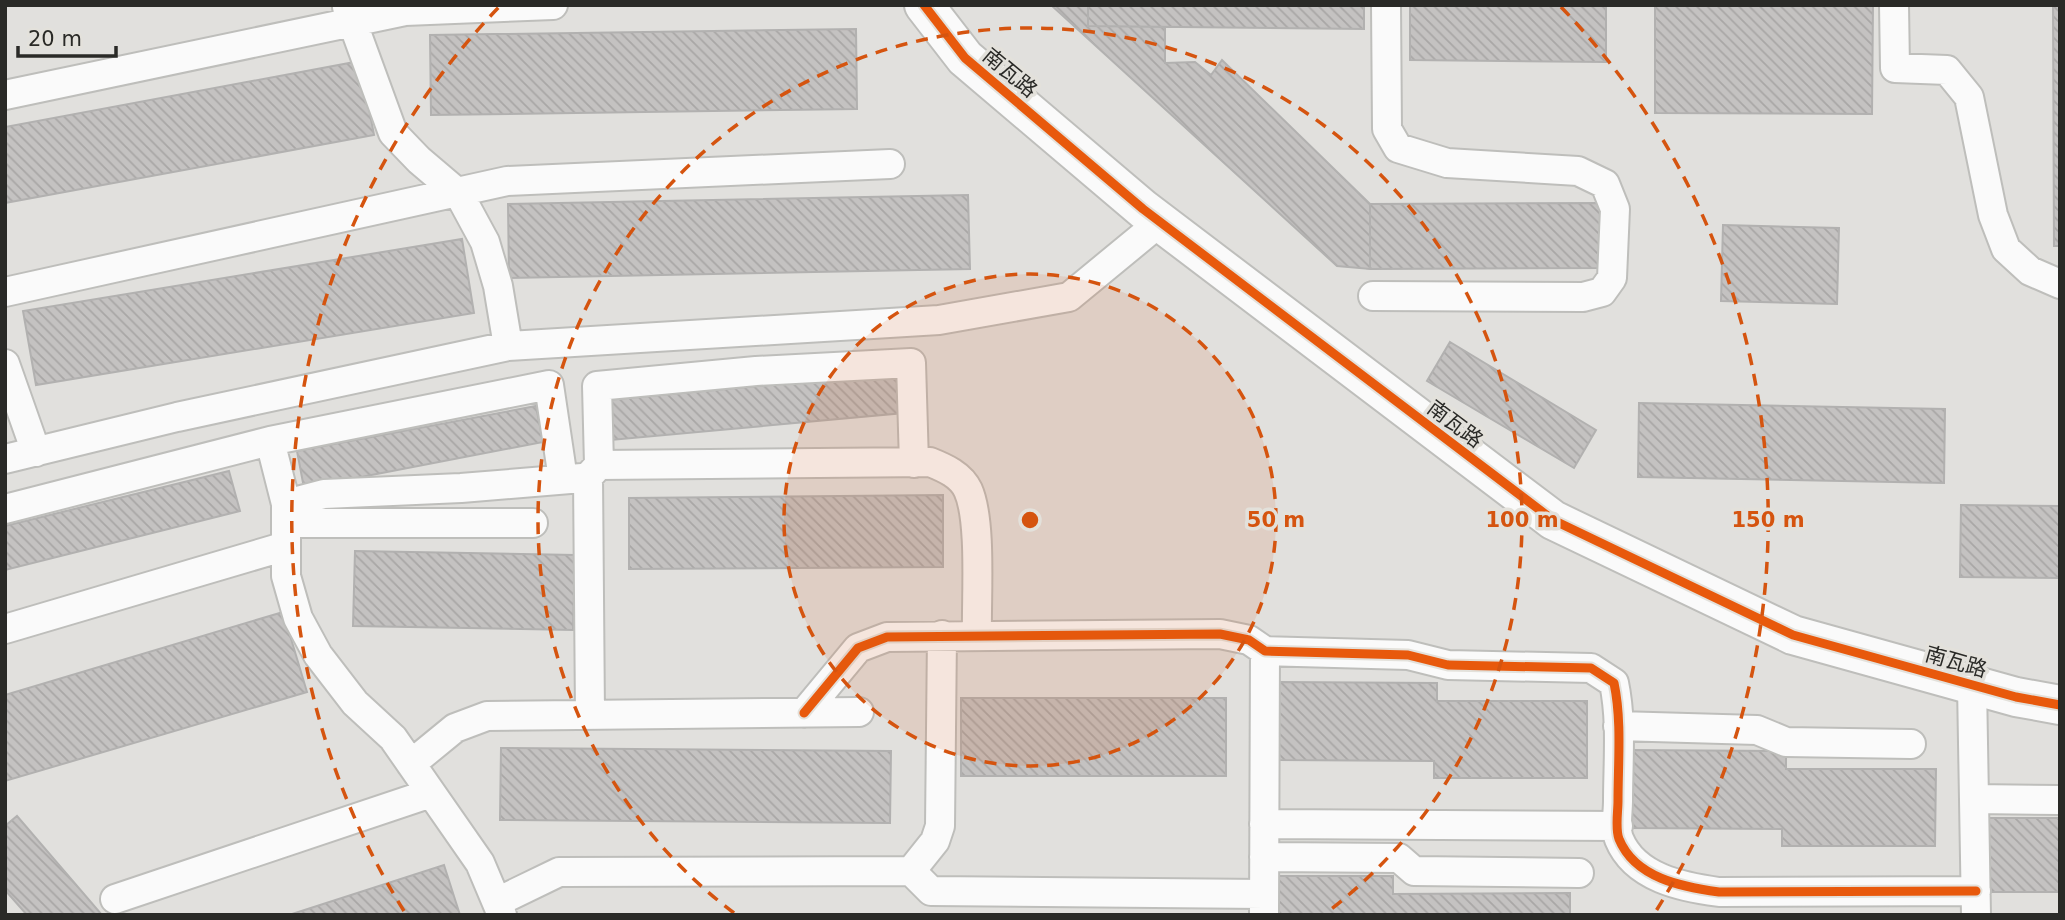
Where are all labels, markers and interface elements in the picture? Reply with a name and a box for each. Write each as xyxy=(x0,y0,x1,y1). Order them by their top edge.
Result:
scale bar xyxy=(18,14,116,58)
text: 20 m xyxy=(28,27,82,51)
street label: 南瓦路 xyxy=(978,44,1042,102)
street label: 南瓦路 xyxy=(1423,395,1487,453)
centre of rings xyxy=(1018,508,1042,532)
text: 50 m xyxy=(1247,508,1305,532)
text: 100 m xyxy=(1485,508,1559,532)
text: 150 m xyxy=(1731,508,1805,532)
street label: 南瓦路 xyxy=(1922,642,1990,682)

